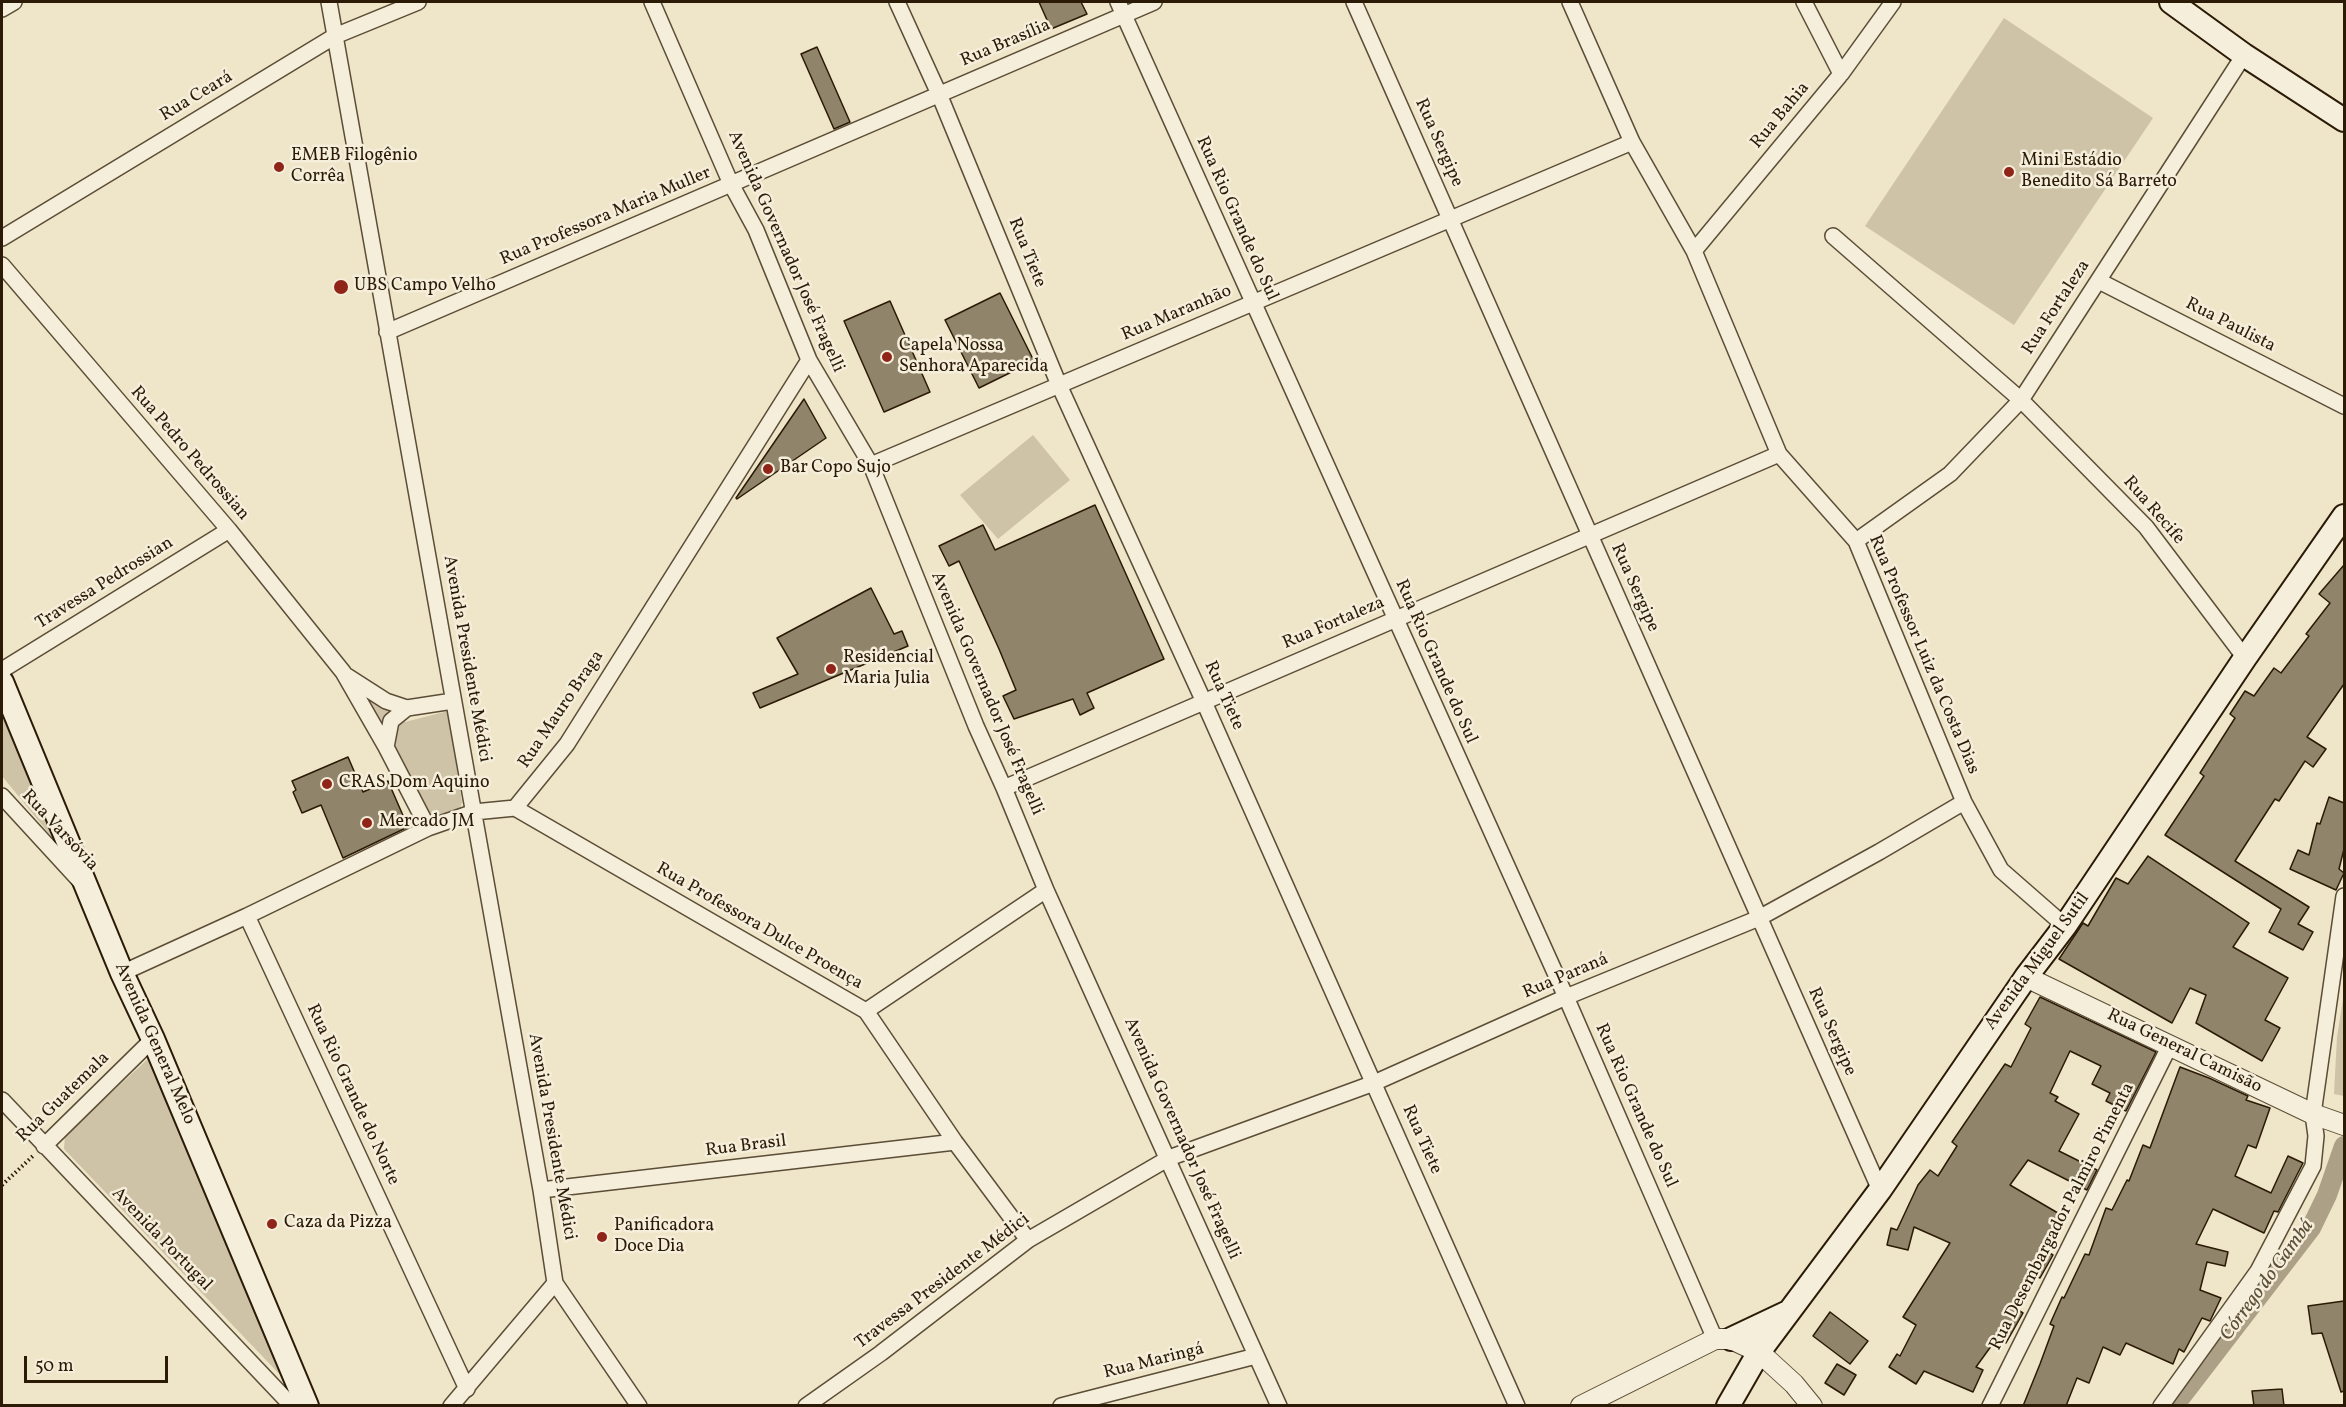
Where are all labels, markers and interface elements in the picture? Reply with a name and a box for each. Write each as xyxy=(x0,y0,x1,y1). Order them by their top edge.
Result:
street label: Rua Brasília xyxy=(958,15,1054,73)
street label: Rua Ceará xyxy=(157,67,237,127)
street label: Rua Bahia xyxy=(1747,78,1815,154)
street label: Rua Sergipe xyxy=(1409,95,1467,191)
street label: Avenida Governador José Fragelli xyxy=(722,128,848,376)
street label: Rua Rio Grande do Sul xyxy=(1190,134,1282,304)
place label: EMEB Filogênio Corrêa xyxy=(291,146,418,188)
place label: Mini Estádio Benedito Sá Barreto xyxy=(2021,151,2177,194)
marker: EMEB Filogênio Corrêa xyxy=(272,160,286,174)
street label: Rua Professora Maria Muller xyxy=(497,163,715,271)
marker: Mini Estádio Benedito Sá Barreto xyxy=(2002,165,2016,179)
street label: Rua Tiete xyxy=(1002,215,1050,291)
street label: Rua Fortaleza xyxy=(2018,257,2096,359)
place label: UBS Campo Velho xyxy=(354,276,496,298)
marker: UBS Campo Velho xyxy=(332,278,350,296)
street label: Rua Maranhão xyxy=(1119,281,1235,347)
street label: Rua Paulista xyxy=(2181,294,2279,358)
place label: Capela Nossa Senhora Aparecida xyxy=(899,336,1049,378)
marker: Capela Nossa Senhora Aparecida xyxy=(880,350,894,364)
street label: Rua Pedro Pedrossian xyxy=(125,382,253,526)
place label: Bar Copo Sujo xyxy=(780,458,891,480)
marker: Bar Copo Sujo xyxy=(761,462,775,476)
street label: Rua Recife xyxy=(2117,472,2189,550)
street label: Rua Professor Luiz da Costa Dias xyxy=(1863,532,1983,778)
street label: Travessa Pedrossian xyxy=(32,533,178,635)
street label: Rua Sergipe xyxy=(1605,540,1663,636)
street label: Avenida Presidente Médici xyxy=(437,554,495,764)
street label: Avenida Governador José Fragelli xyxy=(925,569,1047,819)
street label: Rua Rio Grande do Sul xyxy=(1389,577,1481,747)
street label: Rua Fortaleza xyxy=(1280,593,1388,655)
street label: Rua Mauro Braga xyxy=(515,647,609,773)
place label: Residencial Maria Julia xyxy=(843,648,934,690)
street label: Rua Tiete xyxy=(1198,658,1248,734)
marker: Residencial Maria Julia xyxy=(824,662,838,676)
place label: CRAS Dom Aquino xyxy=(339,773,490,795)
marker: CRAS Dom Aquino xyxy=(320,777,334,791)
street label: Rua Varsóvia xyxy=(16,786,102,876)
place label: Mercado JM xyxy=(379,812,474,834)
marker: Mercado JM xyxy=(360,816,374,830)
street label: Rua Professora Dulce Proença xyxy=(652,859,866,995)
street label: Avenida Miguel Sutil xyxy=(1981,889,2095,1035)
street label: Rua Paraná xyxy=(1520,949,1612,1005)
street label: Avenida General Melo xyxy=(109,960,199,1128)
street label: Rua Sergipe xyxy=(1802,984,1860,1080)
street label: Rua Rio Grande do Norte xyxy=(301,1001,403,1189)
street label: Rua General Camisão xyxy=(2103,1005,2265,1099)
street label: Avenida Governador José Fragelli xyxy=(1118,1015,1244,1263)
street label: Rua Rio Grande do Sul xyxy=(1589,1021,1681,1191)
street label: Avenida Presidente Médici xyxy=(522,1032,580,1242)
street label: Rua Guatemala xyxy=(13,1048,115,1148)
street label: Rua Desembargador Palmiro Pimenta xyxy=(1986,1080,2140,1354)
street label: Rua Tiete xyxy=(1396,1102,1446,1178)
street label: Rua Brasil xyxy=(704,1131,788,1163)
street label: Avenida Portugal xyxy=(106,1184,216,1296)
street label: Travessa Presidente Médici xyxy=(851,1209,1035,1355)
place label: Caza da Pizza xyxy=(284,1213,392,1235)
place label: Panificadora Doce Dia xyxy=(614,1216,714,1258)
water label: Córrego do Gambá xyxy=(2216,1216,2320,1346)
marker: Caza da Pizza xyxy=(265,1217,279,1231)
marker: Panificadora Doce Dia xyxy=(595,1230,609,1244)
street label: Rua Maringá xyxy=(1102,1339,1206,1385)
scale bar xyxy=(27,1344,171,1382)
text: 50 m xyxy=(35,1354,74,1379)

